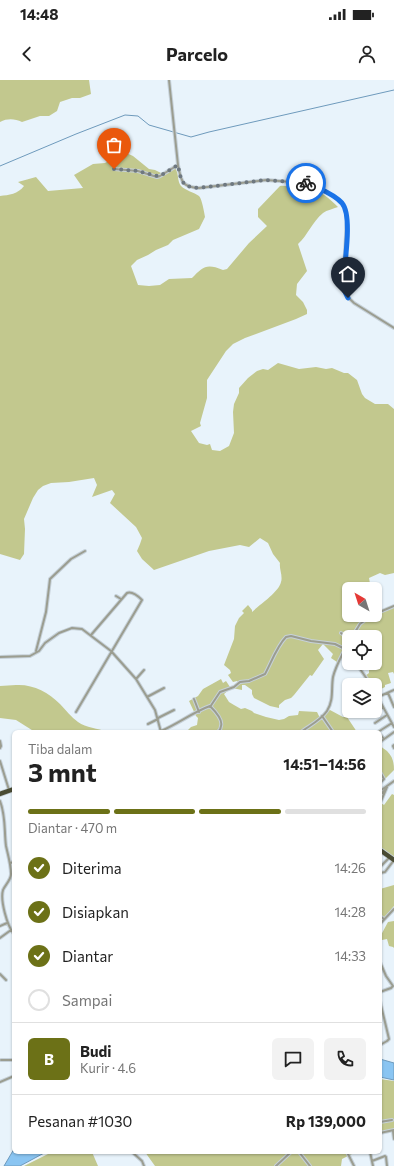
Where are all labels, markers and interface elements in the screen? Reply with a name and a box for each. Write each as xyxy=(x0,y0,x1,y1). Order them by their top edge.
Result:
text: 14:48 xyxy=(20,5,58,23)
icon: back xyxy=(16,43,38,65)
text: Parcelo xyxy=(166,43,228,65)
icon: person xyxy=(356,43,378,65)
pin xyxy=(97,128,131,169)
icon: bag xyxy=(103,134,125,156)
courier xyxy=(286,163,326,203)
icon: bike xyxy=(295,172,317,194)
pin xyxy=(331,257,365,298)
icon: home xyxy=(337,263,359,285)
north arrow xyxy=(342,582,382,622)
map controls xyxy=(342,582,382,718)
button: locate xyxy=(342,630,382,670)
button: layers xyxy=(342,678,382,718)
text: Tiba dalam xyxy=(28,741,92,757)
text: 14:51–14:56 xyxy=(283,755,366,773)
text: 3 mnt xyxy=(28,756,97,787)
text: Diantar · 470 m xyxy=(28,820,117,836)
icon: check xyxy=(28,857,50,879)
text: Diterima xyxy=(62,859,122,877)
text: 14:26 xyxy=(335,860,366,876)
icon: check xyxy=(28,901,50,923)
text: Disiapkan xyxy=(62,903,129,921)
text: 14:28 xyxy=(335,904,366,920)
icon: check xyxy=(28,945,50,967)
text: Diantar xyxy=(62,947,113,965)
text: 14:33 xyxy=(335,948,366,964)
text: Sampai xyxy=(62,991,112,1009)
button: chat xyxy=(272,1038,314,1080)
button: phone xyxy=(324,1038,366,1080)
text: Budi xyxy=(80,1042,111,1060)
text: B xyxy=(44,1050,54,1068)
text: Kurir · 4.6 xyxy=(80,1060,136,1076)
text: Pesanan #1030 xyxy=(28,1112,132,1130)
text: Rp 139,000 xyxy=(286,1112,366,1130)

